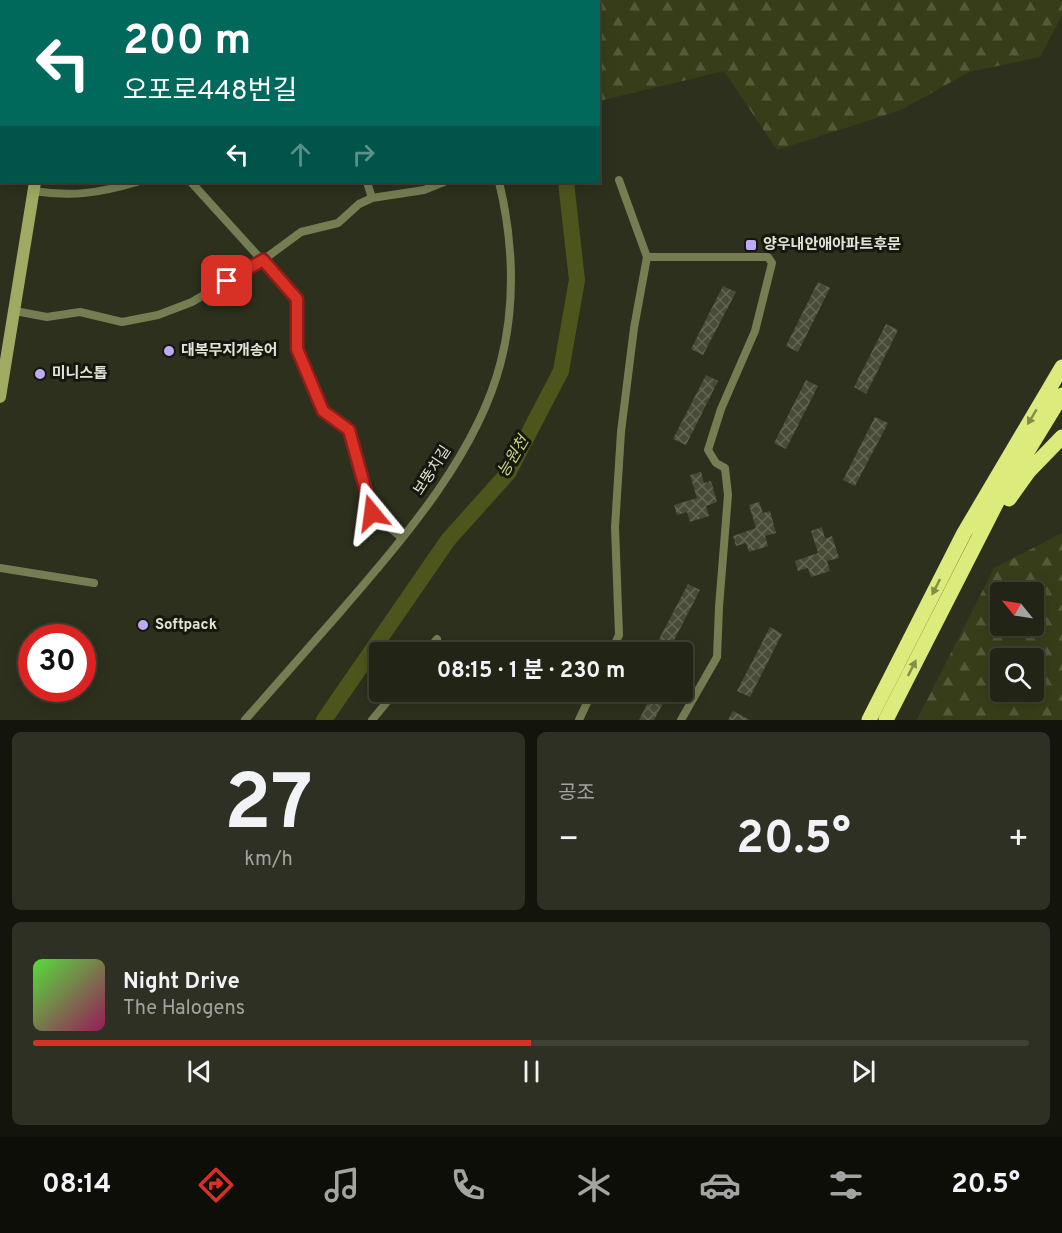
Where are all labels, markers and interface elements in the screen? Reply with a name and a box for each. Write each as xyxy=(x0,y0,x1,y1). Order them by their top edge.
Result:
text: 200 m xyxy=(123,16,251,69)
icon: left xyxy=(24,24,102,102)
text: 오포로448번길 xyxy=(123,75,297,109)
icon: left xyxy=(221,138,254,171)
icon: ahead xyxy=(284,138,317,171)
icon: right xyxy=(347,138,380,171)
place label: 양우내안애아파트후문 xyxy=(763,236,901,255)
marker: 양우내안애아파트후문 xyxy=(744,238,758,252)
pin xyxy=(201,255,252,306)
icon: arrive xyxy=(210,264,243,297)
place label: 대복무지개송어 xyxy=(181,342,278,361)
marker: 대복무지개송어 xyxy=(162,344,176,358)
place label: 미니스톱 xyxy=(52,365,107,384)
marker: 미니스톱 xyxy=(33,367,47,381)
one-way arrow xyxy=(1027,409,1038,425)
water label: 능원천 xyxy=(494,431,535,481)
street label: 보뚱치길 xyxy=(410,443,456,499)
position arrow xyxy=(340,481,404,545)
one-way arrow xyxy=(932,578,942,596)
north arrow xyxy=(990,582,1044,636)
map controls xyxy=(990,582,1044,702)
place label: Softpack xyxy=(155,616,217,635)
marker: Softpack xyxy=(136,618,150,632)
speed limit sign: 30 xyxy=(18,624,96,702)
button: search xyxy=(990,648,1044,702)
text: 08:15 · 1 분 · 230 m xyxy=(437,658,625,685)
one-way arrow xyxy=(907,659,917,676)
text: 27 xyxy=(224,758,313,857)
text: 공조 xyxy=(558,781,595,807)
text: 20.5° xyxy=(736,812,851,869)
text: − xyxy=(558,820,579,862)
text: + xyxy=(1008,820,1029,862)
text: km/h xyxy=(244,847,293,873)
text: Night Drive xyxy=(123,969,240,996)
text: The Halogens xyxy=(123,996,245,1022)
icon: previous xyxy=(183,1055,216,1088)
icon: pause xyxy=(515,1055,548,1088)
icon: next xyxy=(847,1055,880,1088)
icon: directions xyxy=(195,1164,237,1206)
icon: music xyxy=(321,1164,363,1206)
icon: phone xyxy=(447,1164,489,1206)
icon: climate xyxy=(573,1164,615,1206)
icon: car xyxy=(699,1164,741,1206)
icon: filters xyxy=(825,1164,867,1206)
text: 08:14 xyxy=(42,1168,111,1202)
text: 20.5° xyxy=(951,1168,1020,1202)

